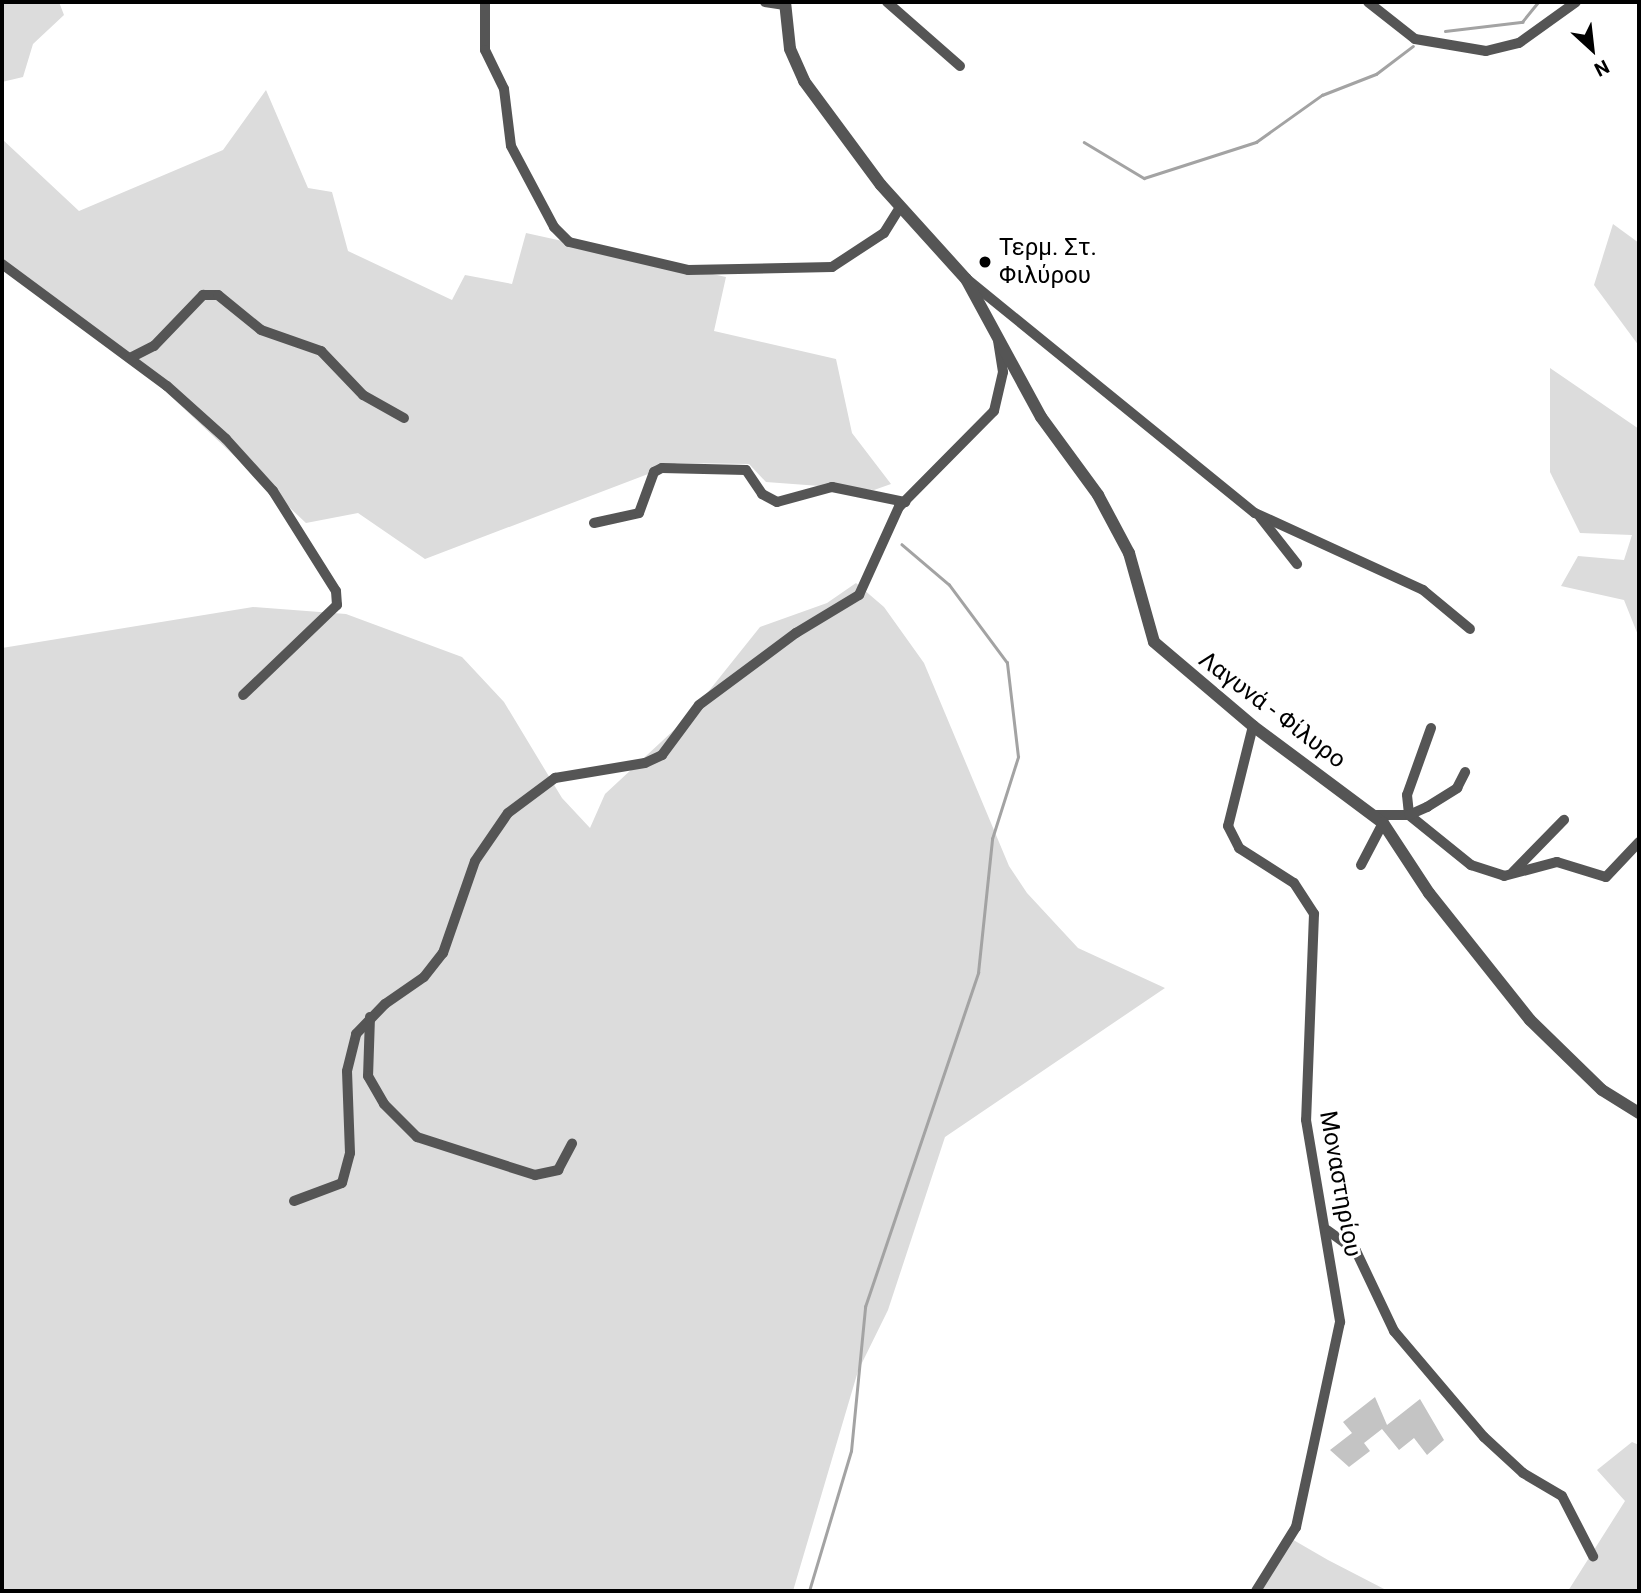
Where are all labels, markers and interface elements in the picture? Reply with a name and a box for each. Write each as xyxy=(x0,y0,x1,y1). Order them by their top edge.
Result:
north arrow xyxy=(1557,14,1627,84)
text: N xyxy=(1591,55,1613,81)
place label: Τερμ. Στ. Φιλύρου xyxy=(999,234,1097,290)
marker: Τερμ. Στ. Φιλύρου xyxy=(977,254,993,270)
street label: Λαγυνά - Φίλυρο xyxy=(1193,645,1351,775)
street label: Μοναστηρίου xyxy=(1313,1109,1367,1259)

